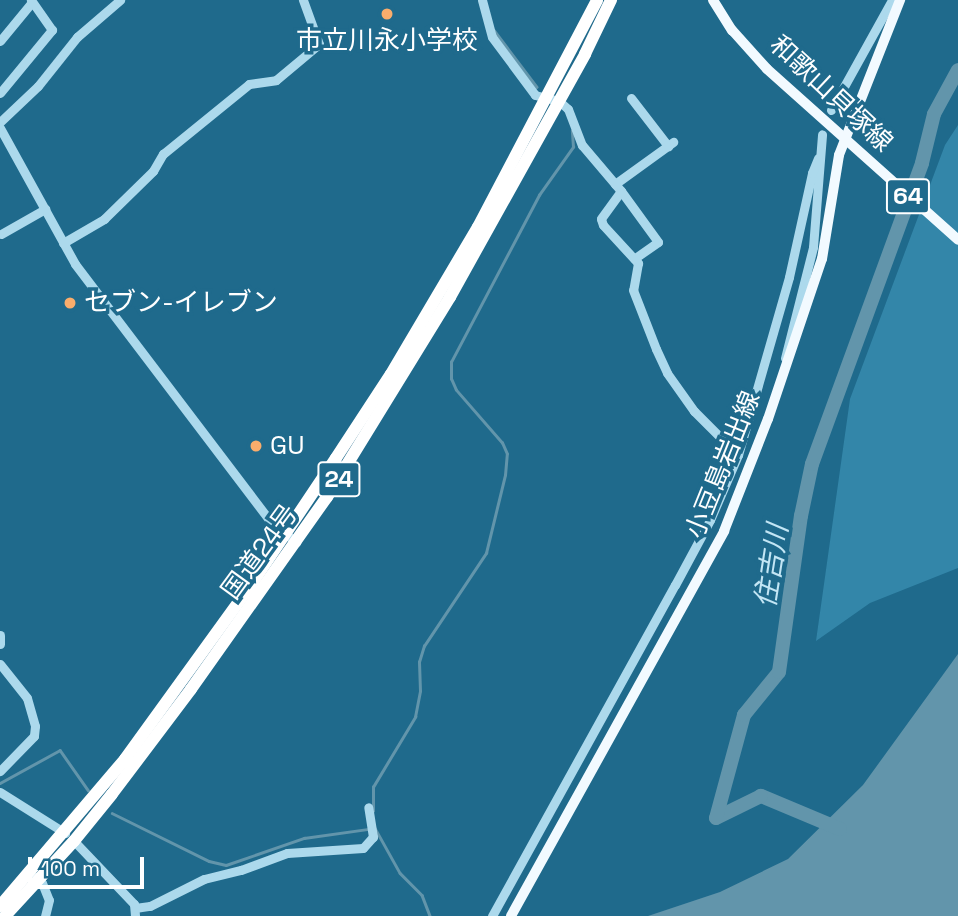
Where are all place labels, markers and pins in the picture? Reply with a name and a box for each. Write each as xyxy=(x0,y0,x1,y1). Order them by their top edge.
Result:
marker: 市立川永小学校 xyxy=(379,6,395,22)
place label: 市立川永小学校 xyxy=(296,25,478,57)
place label: セブン-イレブン xyxy=(84,287,278,319)
marker: セブン-イレブン xyxy=(62,295,78,311)
place label: GU xyxy=(270,430,304,462)
marker: GU xyxy=(248,438,264,454)

